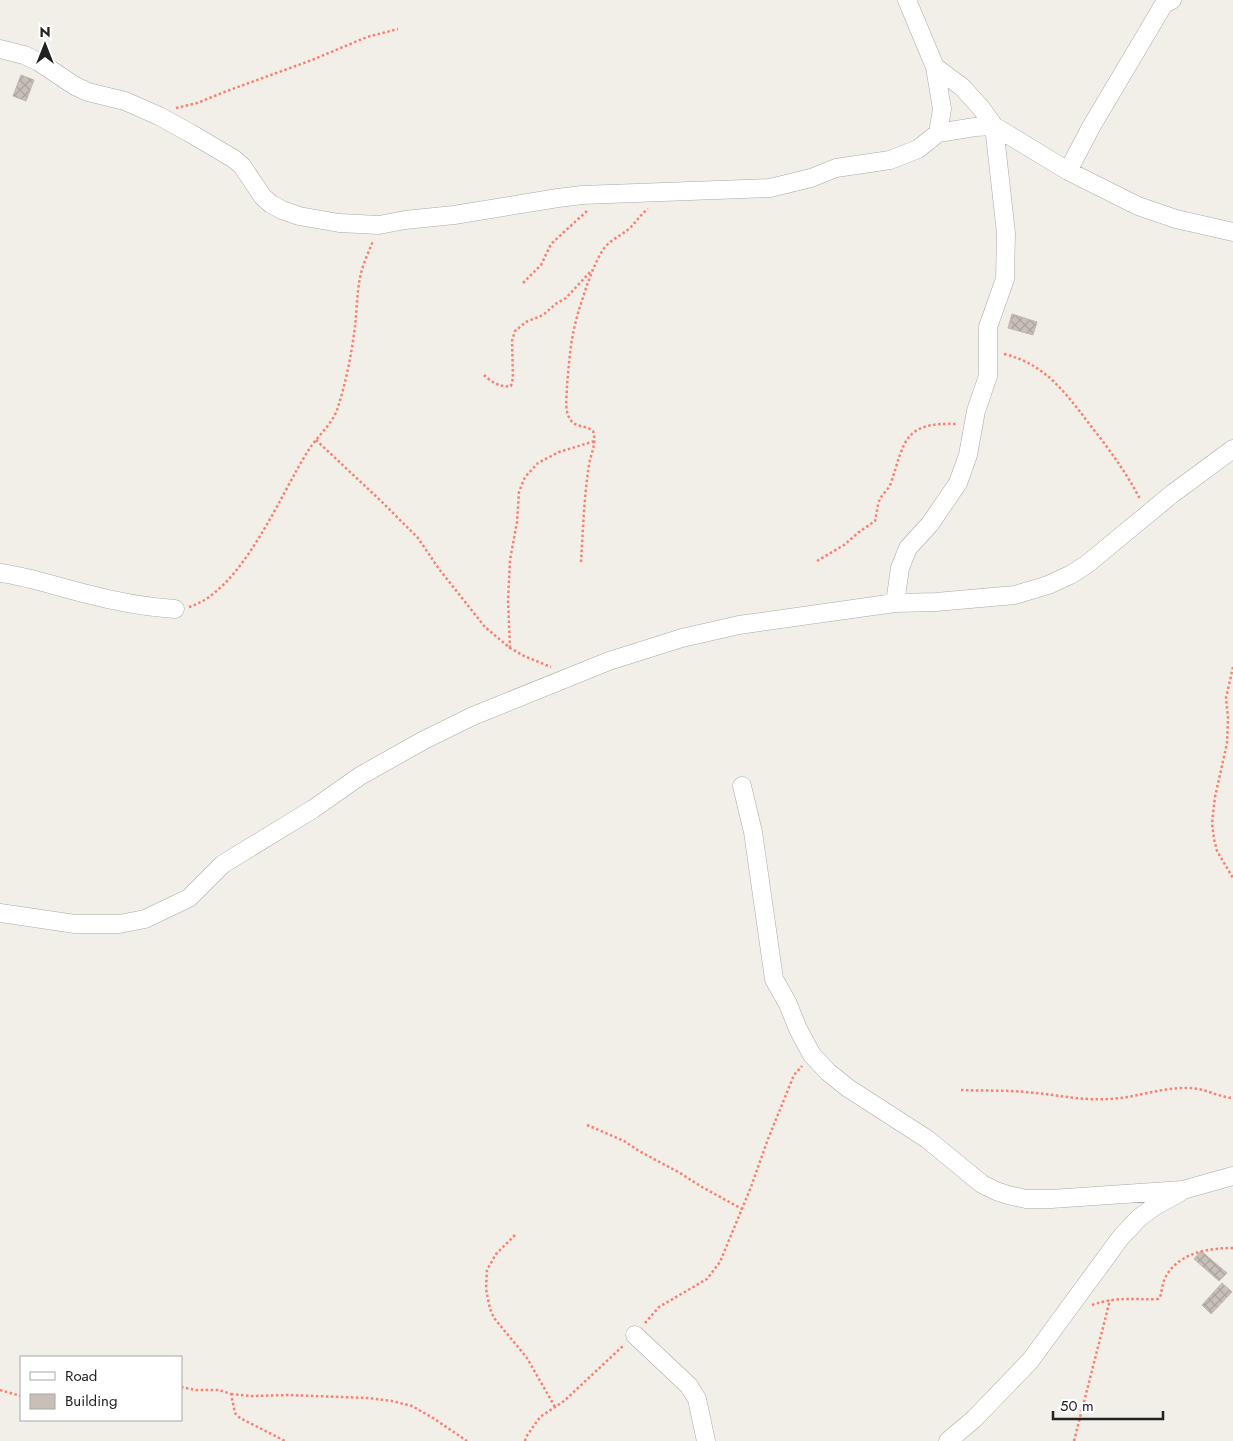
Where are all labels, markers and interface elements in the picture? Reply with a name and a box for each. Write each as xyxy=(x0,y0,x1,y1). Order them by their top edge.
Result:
north arrow xyxy=(20,20,70,70)
text: N xyxy=(39,22,51,42)
legend xyxy=(20,1356,182,1421)
text: Road xyxy=(65,1365,97,1387)
scale bar xyxy=(1053,1388,1163,1420)
text: Building xyxy=(65,1390,117,1412)
text: 50 m xyxy=(1060,1395,1094,1417)

